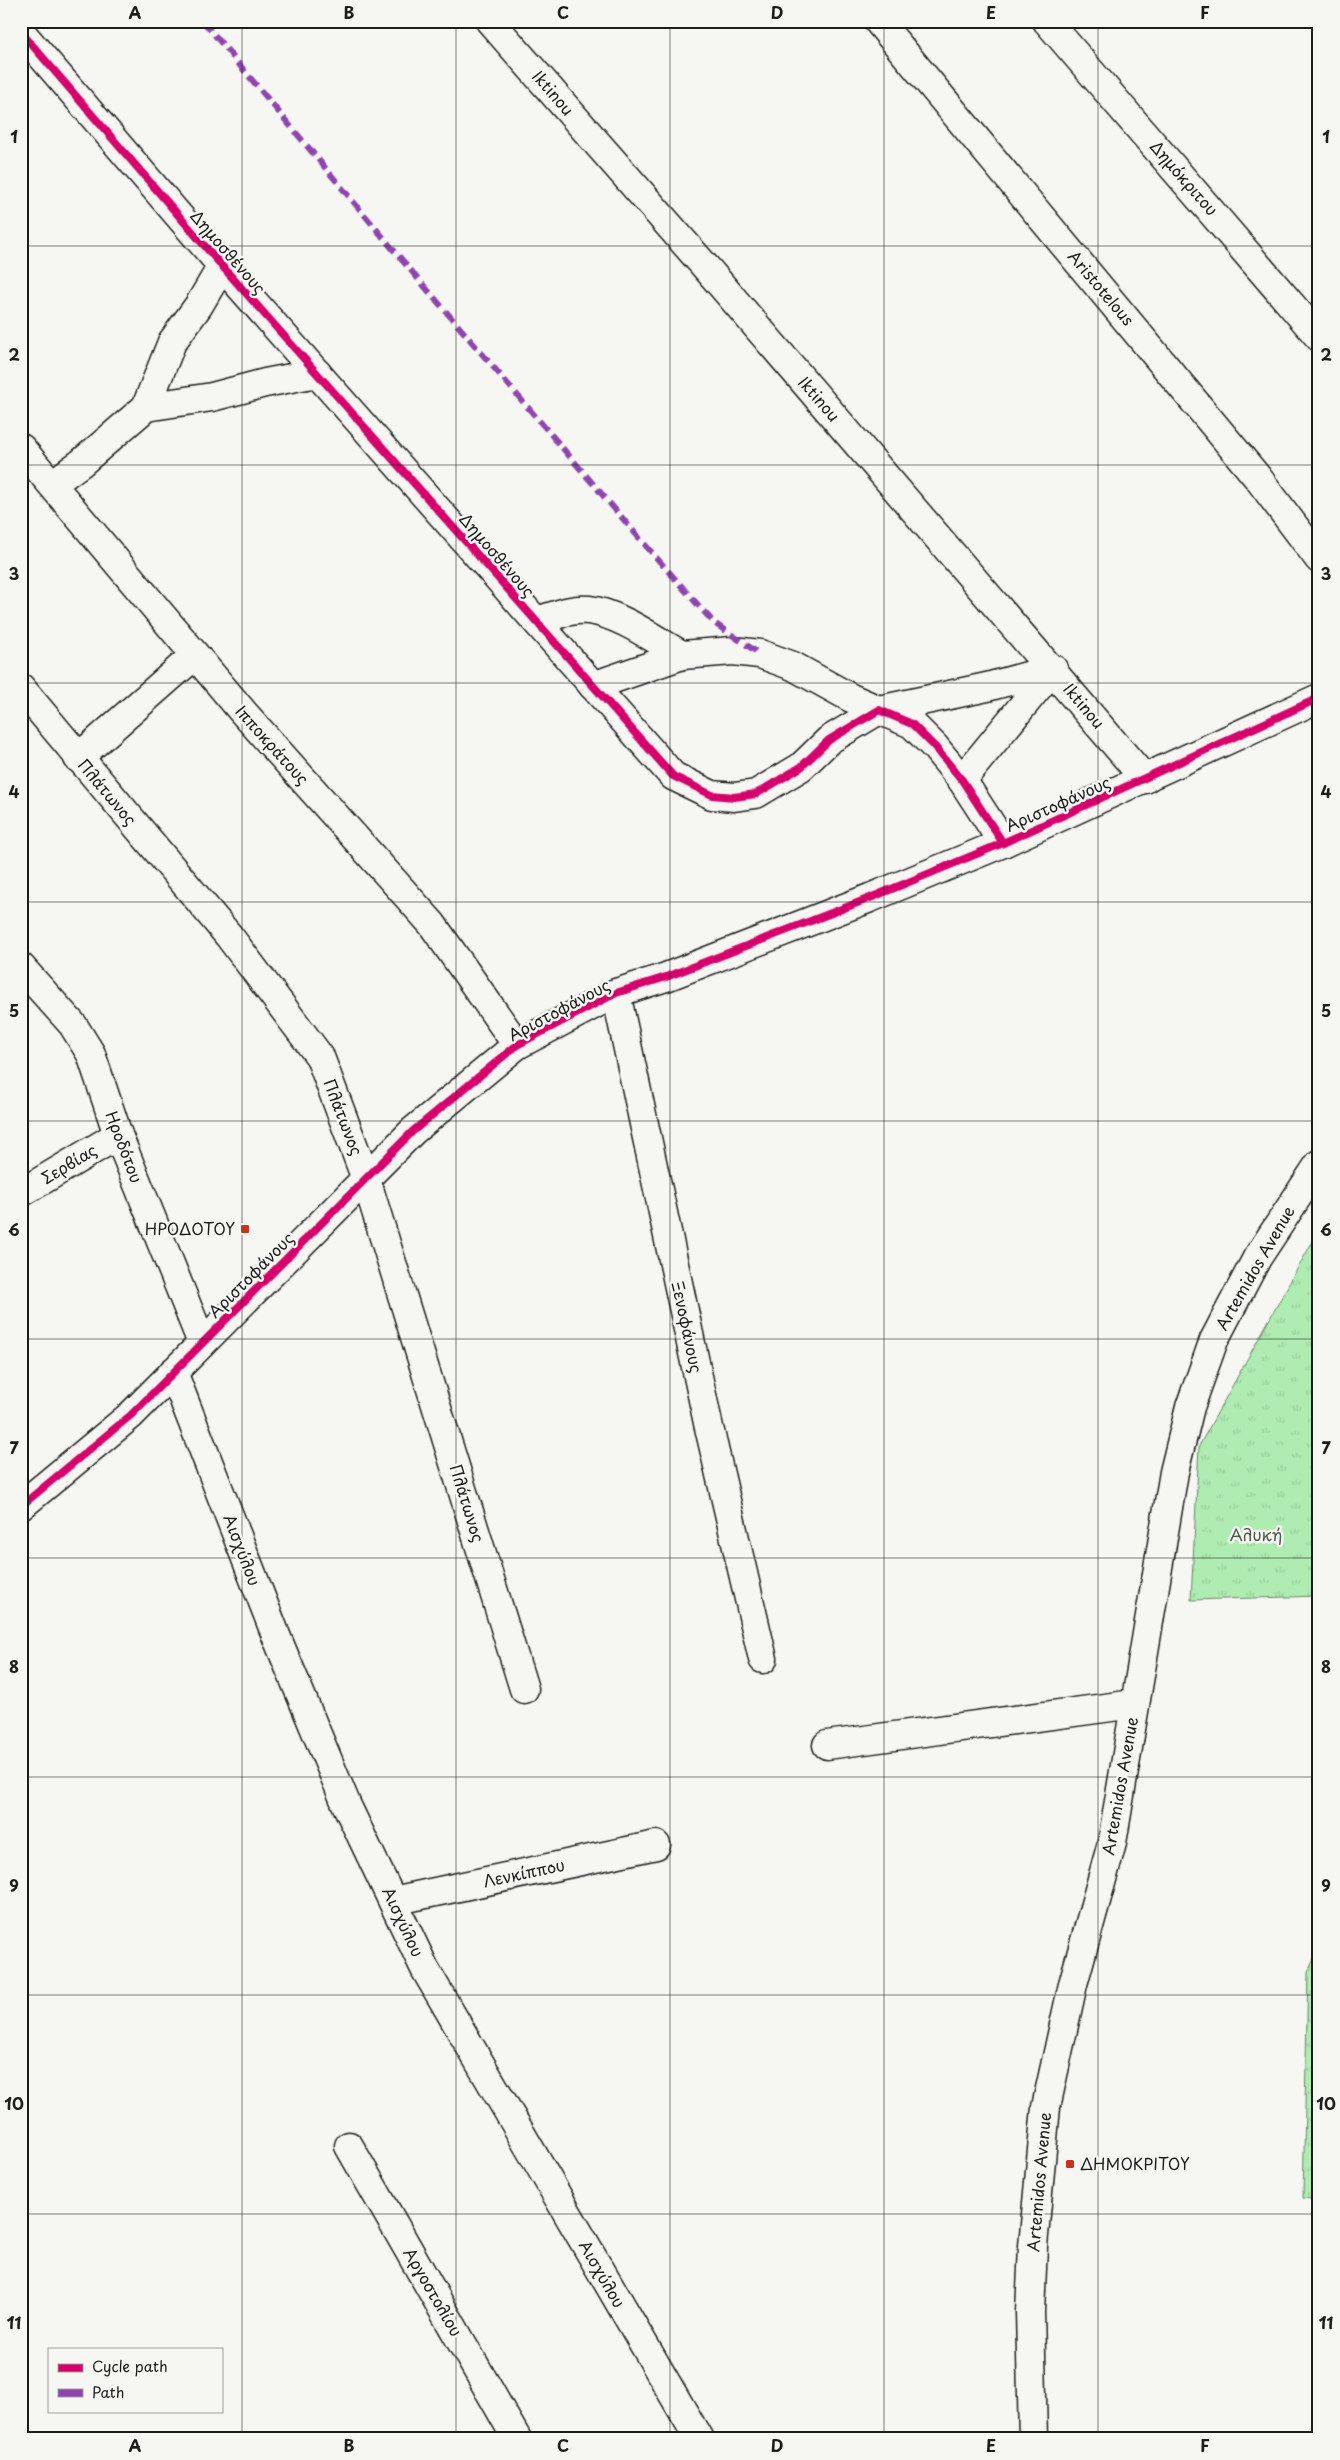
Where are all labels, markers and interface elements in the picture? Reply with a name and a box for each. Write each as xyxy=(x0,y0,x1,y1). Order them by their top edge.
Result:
text: A xyxy=(129,0,142,24)
text: B xyxy=(344,0,355,24)
text: C xyxy=(557,0,569,24)
text: D xyxy=(771,0,783,24)
text: E xyxy=(986,0,996,24)
text: F xyxy=(1200,0,1210,24)
street label: Iktinou xyxy=(527,64,580,120)
text: 1 xyxy=(10,124,18,148)
text: 1 xyxy=(1322,124,1330,148)
street label: Δημόκριτου xyxy=(1145,134,1224,220)
street label: Δημοσθένους xyxy=(185,204,272,299)
street label: Aristotelous xyxy=(1063,244,1140,330)
text: 2 xyxy=(8,342,20,366)
text: 2 xyxy=(1320,342,1332,366)
street label: Iktinou xyxy=(793,370,846,426)
street label: Δημοσθένους xyxy=(454,507,541,602)
text: 3 xyxy=(9,561,19,585)
text: 3 xyxy=(1321,561,1331,585)
street label: Iktinou xyxy=(1059,677,1111,733)
street label: Ιπποκράτους xyxy=(230,699,315,789)
street label: Πλάτωνος xyxy=(73,753,143,830)
street label: Αριστοφάνους xyxy=(1001,769,1114,837)
text: 4 xyxy=(9,779,20,803)
text: 4 xyxy=(1321,779,1332,803)
street label: Αριστοφάνους xyxy=(503,972,614,1046)
text: 5 xyxy=(9,998,19,1022)
text: 5 xyxy=(1321,998,1331,1022)
street label: Πλάτωνος xyxy=(318,1075,370,1159)
street label: Ηροδότου xyxy=(100,1107,150,1186)
street label: Σερβίας xyxy=(36,1137,101,1189)
street label: Artemidos Avenue xyxy=(1209,1201,1300,1334)
place label: ΗΡΟΔΟΤΟΥ xyxy=(145,1216,235,1240)
text: 6 xyxy=(8,1217,20,1241)
text: 6 xyxy=(1320,1217,1332,1241)
marker: ΗΡΟΔΟΤΟΥ xyxy=(239,1223,251,1235)
street label: Αριστοφάνους xyxy=(202,1226,299,1323)
street label: Ξενοφάνους xyxy=(667,1279,709,1375)
text: 7 xyxy=(9,1435,19,1459)
text: 7 xyxy=(1321,1435,1331,1459)
street label: Πλάτωνος xyxy=(445,1461,491,1545)
street label: Αισχύλου xyxy=(218,1511,267,1589)
park label: Αλυκή xyxy=(1230,1522,1282,1546)
text: 8 xyxy=(9,1654,19,1678)
text: 8 xyxy=(1321,1654,1331,1678)
street label: Artemidos Avenue xyxy=(1095,1715,1143,1857)
street label: Λενκίππου xyxy=(481,1852,567,1892)
text: 9 xyxy=(9,1873,19,1897)
text: 9 xyxy=(1321,1873,1331,1897)
street label: Αισχύλου xyxy=(377,1883,431,1960)
text: 10 xyxy=(4,2091,24,2115)
text: 10 xyxy=(1316,2091,1336,2115)
street label: Artemidos Avenue xyxy=(1020,2111,1056,2253)
place label: ΔΗΜΟΚΡΙΤΟΥ xyxy=(1080,2151,1190,2175)
marker: ΔΗΜΟΚΡΙΤΟΥ xyxy=(1064,2158,1076,2170)
street label: Αισχύλου xyxy=(574,2235,632,2312)
street label: Αργοστολίου xyxy=(399,2243,469,2340)
text: 11 xyxy=(7,2310,21,2334)
text: 11 xyxy=(1319,2310,1333,2334)
legend xyxy=(48,2348,222,2412)
text: Cycle path xyxy=(92,2354,168,2377)
text: Path xyxy=(92,2380,124,2403)
text: A xyxy=(129,2433,142,2457)
text: B xyxy=(344,2433,355,2457)
text: C xyxy=(557,2433,569,2457)
text: D xyxy=(771,2433,783,2457)
text: E xyxy=(986,2433,996,2457)
text: F xyxy=(1200,2433,1210,2457)

